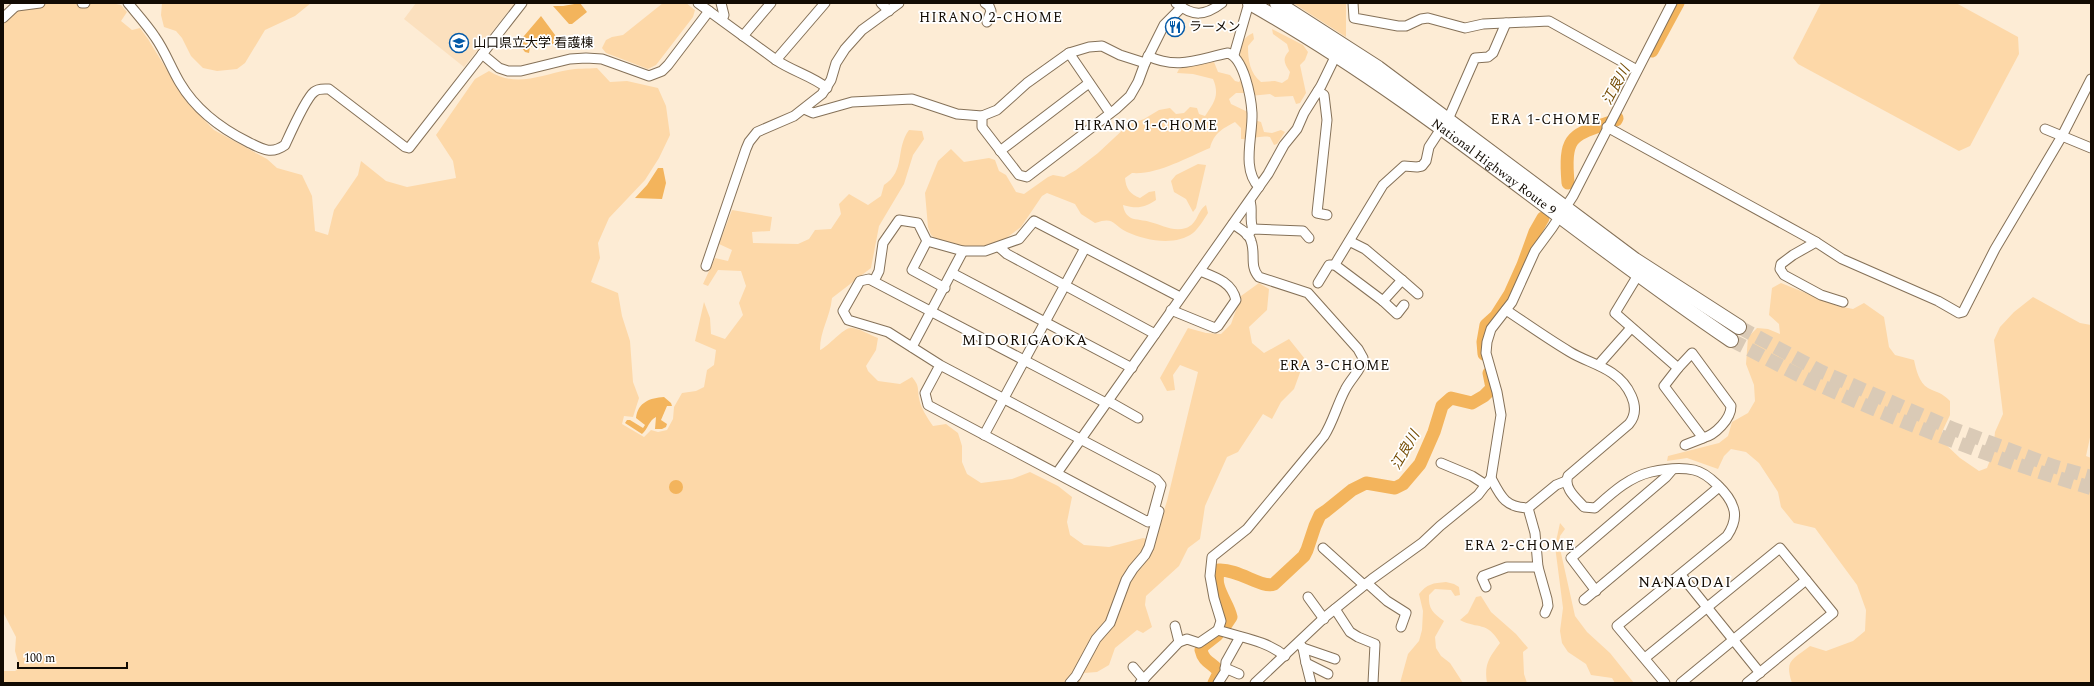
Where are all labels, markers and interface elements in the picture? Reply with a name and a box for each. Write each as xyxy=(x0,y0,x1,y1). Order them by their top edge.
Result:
district label: HIRANO 2-CHOME xyxy=(919,7,1063,28)
restaurant icon: ラーメン xyxy=(1164,16,1186,38)
place label: ラーメン xyxy=(1189,17,1240,37)
school or university icon: 山口県立大学 看護棟 xyxy=(448,32,470,54)
place label: 山口県立大学 看護棟 xyxy=(473,33,593,53)
water label: 江良川 xyxy=(1597,60,1636,108)
district label: ERA 1-CHOME xyxy=(1491,109,1601,130)
street label: National Highway Route 9 xyxy=(1427,114,1561,220)
district label: HIRANO 1-CHOME xyxy=(1074,115,1218,136)
district label: MIDORIGAOKA xyxy=(962,329,1088,352)
district label: ERA 3-CHOME xyxy=(1280,355,1390,376)
water label: 江良川 xyxy=(1385,425,1426,473)
district label: ERA 2-CHOME xyxy=(1465,535,1575,556)
district label: NANAODAI xyxy=(1638,571,1732,594)
scale bar xyxy=(18,644,127,670)
text: 100 m xyxy=(24,649,55,668)

